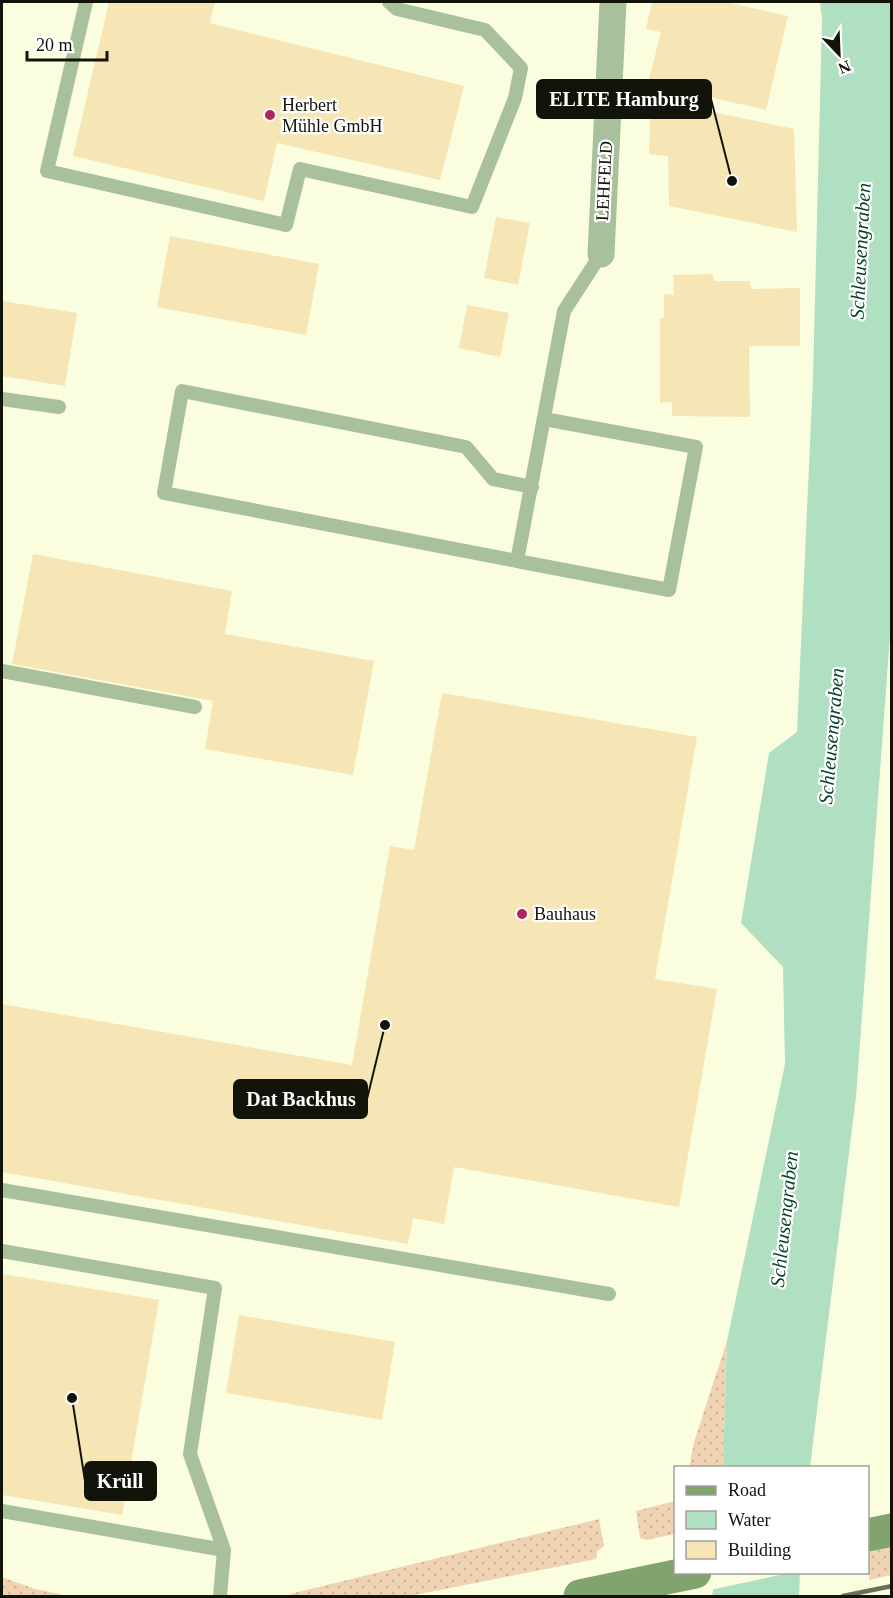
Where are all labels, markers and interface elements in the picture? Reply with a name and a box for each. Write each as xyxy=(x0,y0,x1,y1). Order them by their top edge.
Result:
scale bar xyxy=(27,24,106,62)
north arrow xyxy=(809,24,869,84)
text: 20 m xyxy=(36,35,73,55)
text: N xyxy=(836,57,853,78)
callout: ELITE Hamburg xyxy=(537,80,711,118)
text: ELITE Hamburg xyxy=(549,88,699,111)
place label: Herbert Mühle GmbH xyxy=(282,95,383,136)
marker: Herbert Mühle GmbH xyxy=(263,108,277,122)
street label: LEHFELD xyxy=(592,141,616,221)
water label: Schleusengraben xyxy=(845,182,876,320)
water label: Schleusengraben xyxy=(814,667,849,805)
place label: Bauhaus xyxy=(534,904,596,924)
marker: Bauhaus xyxy=(515,907,529,921)
callout: Dat Backhus xyxy=(234,1080,367,1118)
text: Dat Backhus xyxy=(246,1088,356,1110)
water label: Schleusengraben xyxy=(766,1150,803,1288)
callout: Krüll xyxy=(85,1462,156,1500)
legend xyxy=(674,1466,869,1574)
text: Krüll xyxy=(97,1470,144,1492)
text: Road xyxy=(728,1480,766,1500)
text: Water xyxy=(728,1510,771,1530)
text: Building xyxy=(728,1540,791,1560)

